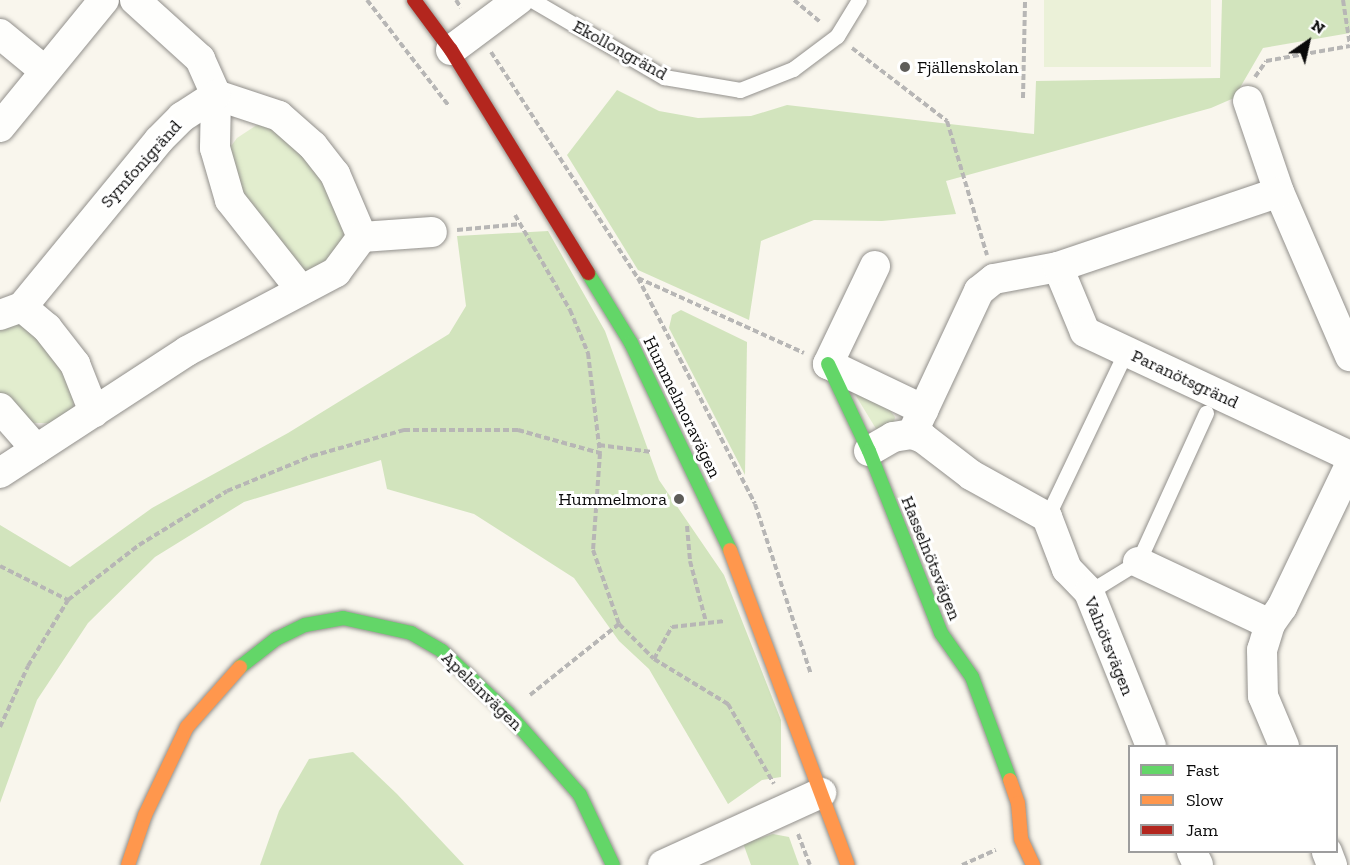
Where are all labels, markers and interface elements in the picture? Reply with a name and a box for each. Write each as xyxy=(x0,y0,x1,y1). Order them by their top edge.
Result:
north arrow xyxy=(1278,12,1338,72)
street label: Ekollongränd xyxy=(569,15,671,85)
text: N xyxy=(1308,15,1329,38)
place label: Fjällenskolan xyxy=(917,56,1019,78)
marker: Fjällenskolan xyxy=(898,60,912,74)
street label: Symfonigränd xyxy=(96,116,186,212)
street label: Hummelmoravägen xyxy=(638,333,726,481)
street label: Paranötsgränd xyxy=(1128,345,1242,413)
place label: Hummelmora xyxy=(558,488,667,510)
marker: Hummelmora xyxy=(672,492,686,506)
street label: Hasselnötsvägen xyxy=(896,493,966,623)
street label: Valnötsvägen xyxy=(1079,593,1139,699)
street label: Apelsinvägen xyxy=(437,647,527,735)
legend xyxy=(1128,745,1338,853)
text: Fast xyxy=(1186,759,1219,781)
text: Slow xyxy=(1186,789,1223,811)
text: Jam xyxy=(1186,819,1218,841)

